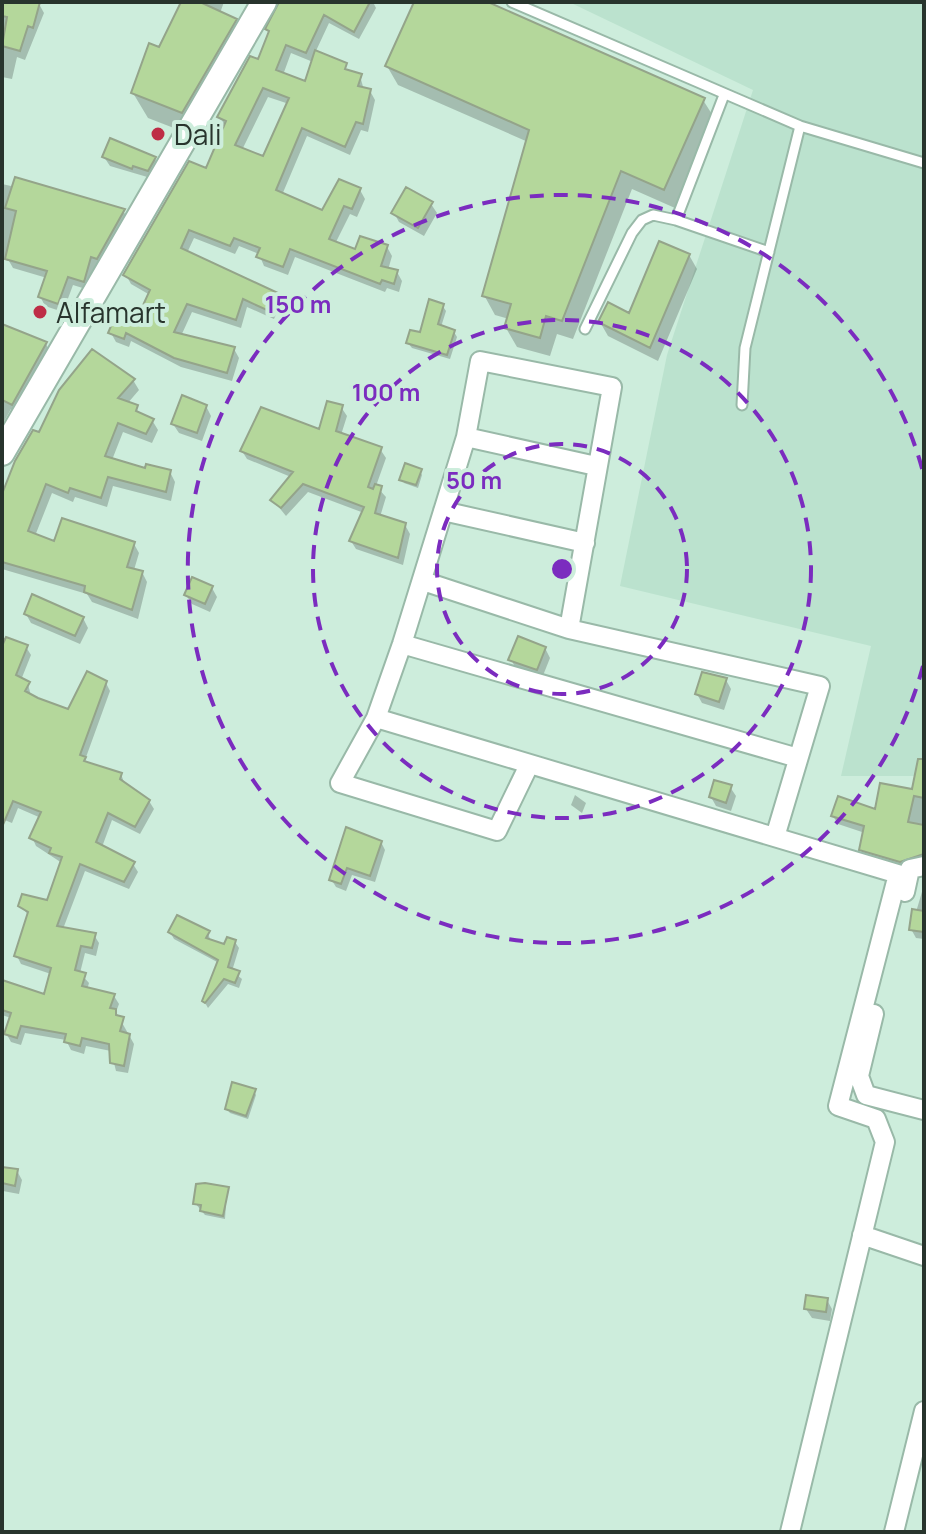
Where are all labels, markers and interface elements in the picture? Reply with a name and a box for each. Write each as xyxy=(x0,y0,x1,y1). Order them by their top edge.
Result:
place label: Dali xyxy=(174,115,221,153)
marker: Dali xyxy=(149,125,167,143)
text: 150 m xyxy=(265,287,331,320)
place label: Alfamart xyxy=(56,293,166,331)
marker: Alfamart xyxy=(31,303,49,321)
text: 100 m xyxy=(352,375,420,408)
text: 50 m xyxy=(446,463,502,496)
centre of rings xyxy=(548,555,576,583)

